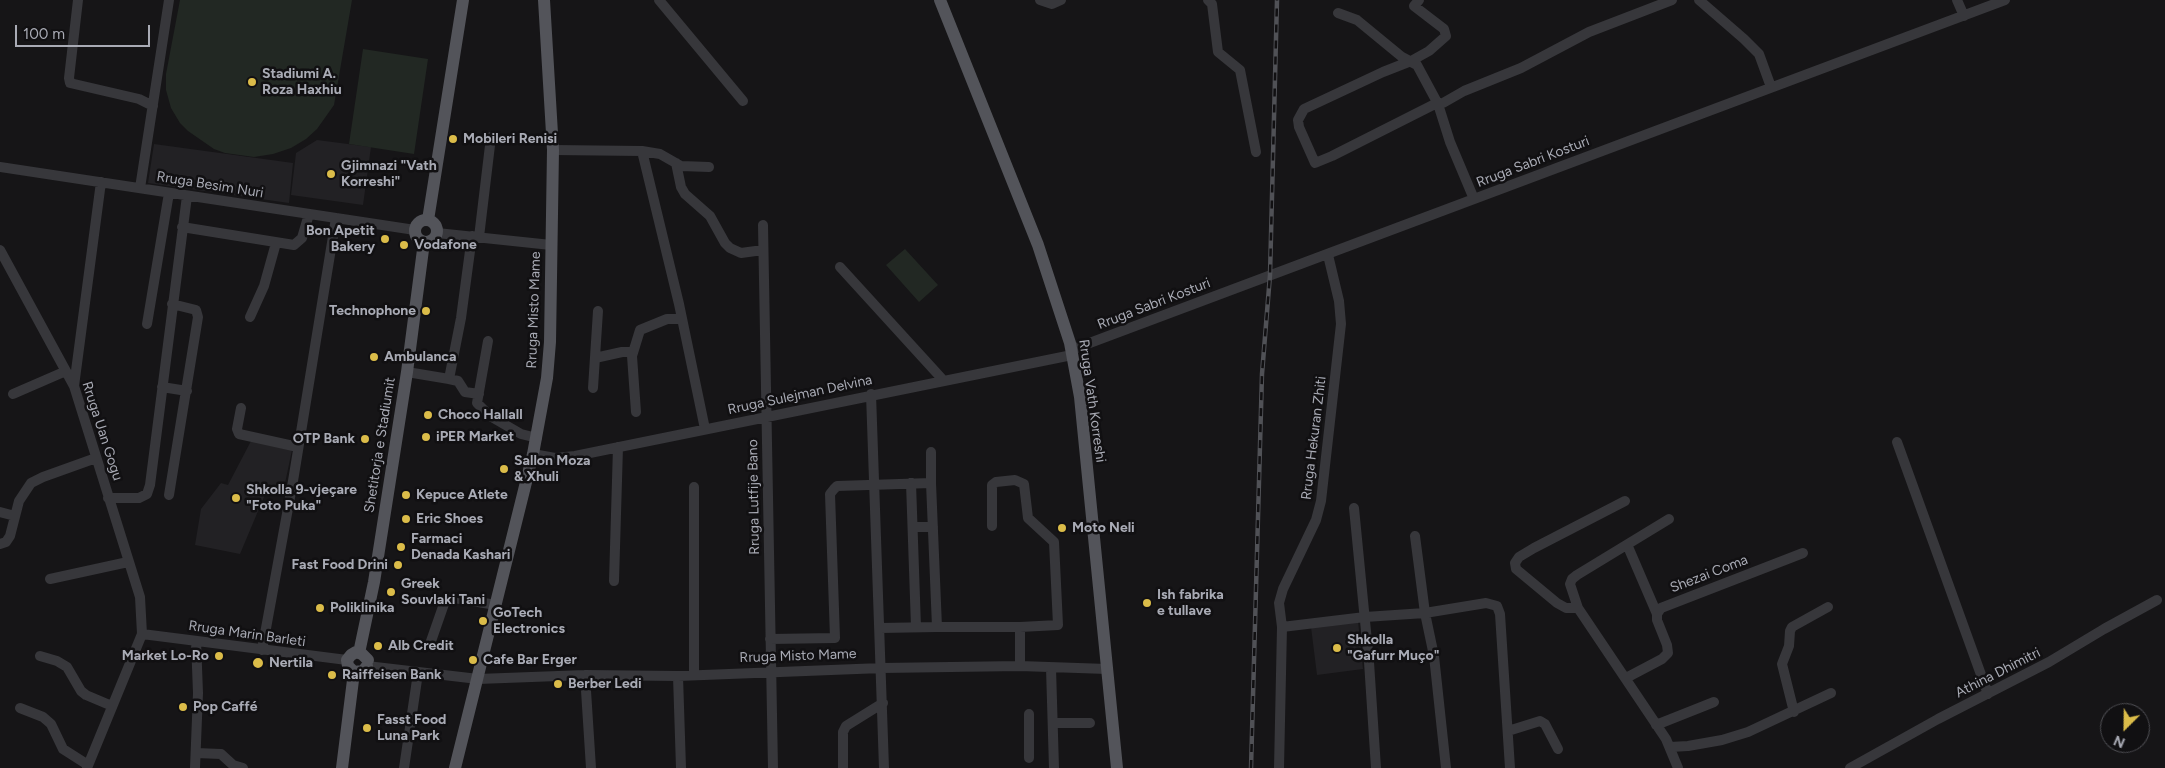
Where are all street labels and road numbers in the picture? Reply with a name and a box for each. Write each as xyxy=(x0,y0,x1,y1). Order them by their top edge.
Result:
street label: Rruga Sabri Kosturi xyxy=(1474,133,1592,191)
street label: Rruga Besim Nuri xyxy=(155,168,265,202)
street label: Rruga Misto Mame xyxy=(524,251,544,369)
street label: Rruga Sabri Kosturi xyxy=(1095,275,1213,333)
street label: Rruga Vath Korreshi xyxy=(1075,338,1109,464)
street label: Rruga Sulejman Delvina xyxy=(726,371,874,419)
street label: Rruga Hekuran Zhiti xyxy=(1298,375,1330,501)
street label: Shetitorja e Stadiumit xyxy=(361,376,399,514)
street label: Rruga Uan Gogu xyxy=(78,379,126,483)
street label: Rruga Lutfije Bano xyxy=(745,439,763,555)
street label: Shezai Coma xyxy=(1668,551,1750,597)
street label: Rruga Marin Barleti xyxy=(187,617,307,651)
street label: Athina Dhimitri xyxy=(1953,644,2043,702)
street label: Rruga Misto Mame xyxy=(739,646,857,666)

